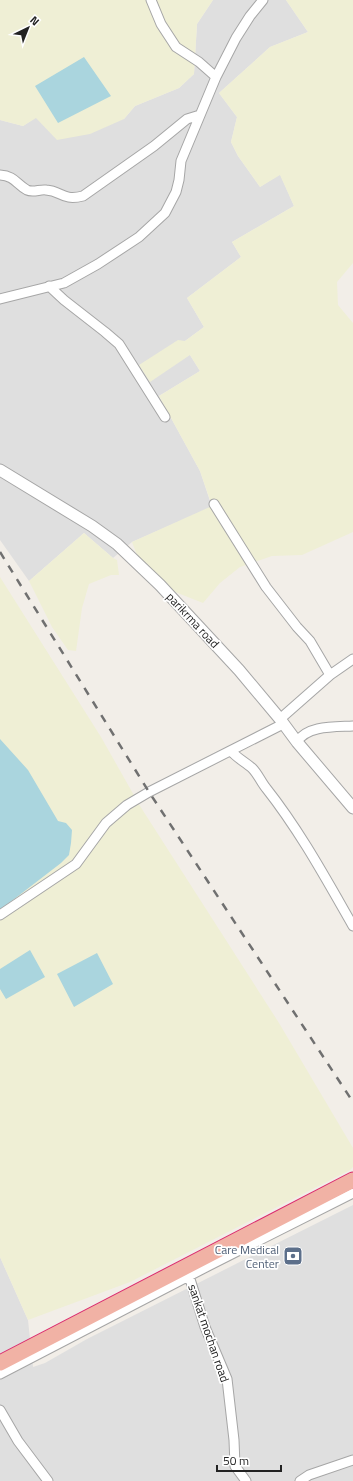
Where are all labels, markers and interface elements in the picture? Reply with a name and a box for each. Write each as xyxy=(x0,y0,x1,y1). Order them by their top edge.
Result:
north arrow xyxy=(8,8,48,48)
text: N xyxy=(27,12,43,29)
street label: parikrma road xyxy=(162,588,224,652)
place label: Care Medical Center xyxy=(215,1240,279,1273)
bank icon: Care Medical Center xyxy=(282,1245,304,1267)
street label: sankat mochan road xyxy=(183,1281,235,1385)
scale bar xyxy=(217,1447,281,1473)
text: 50 m xyxy=(223,1451,249,1470)

